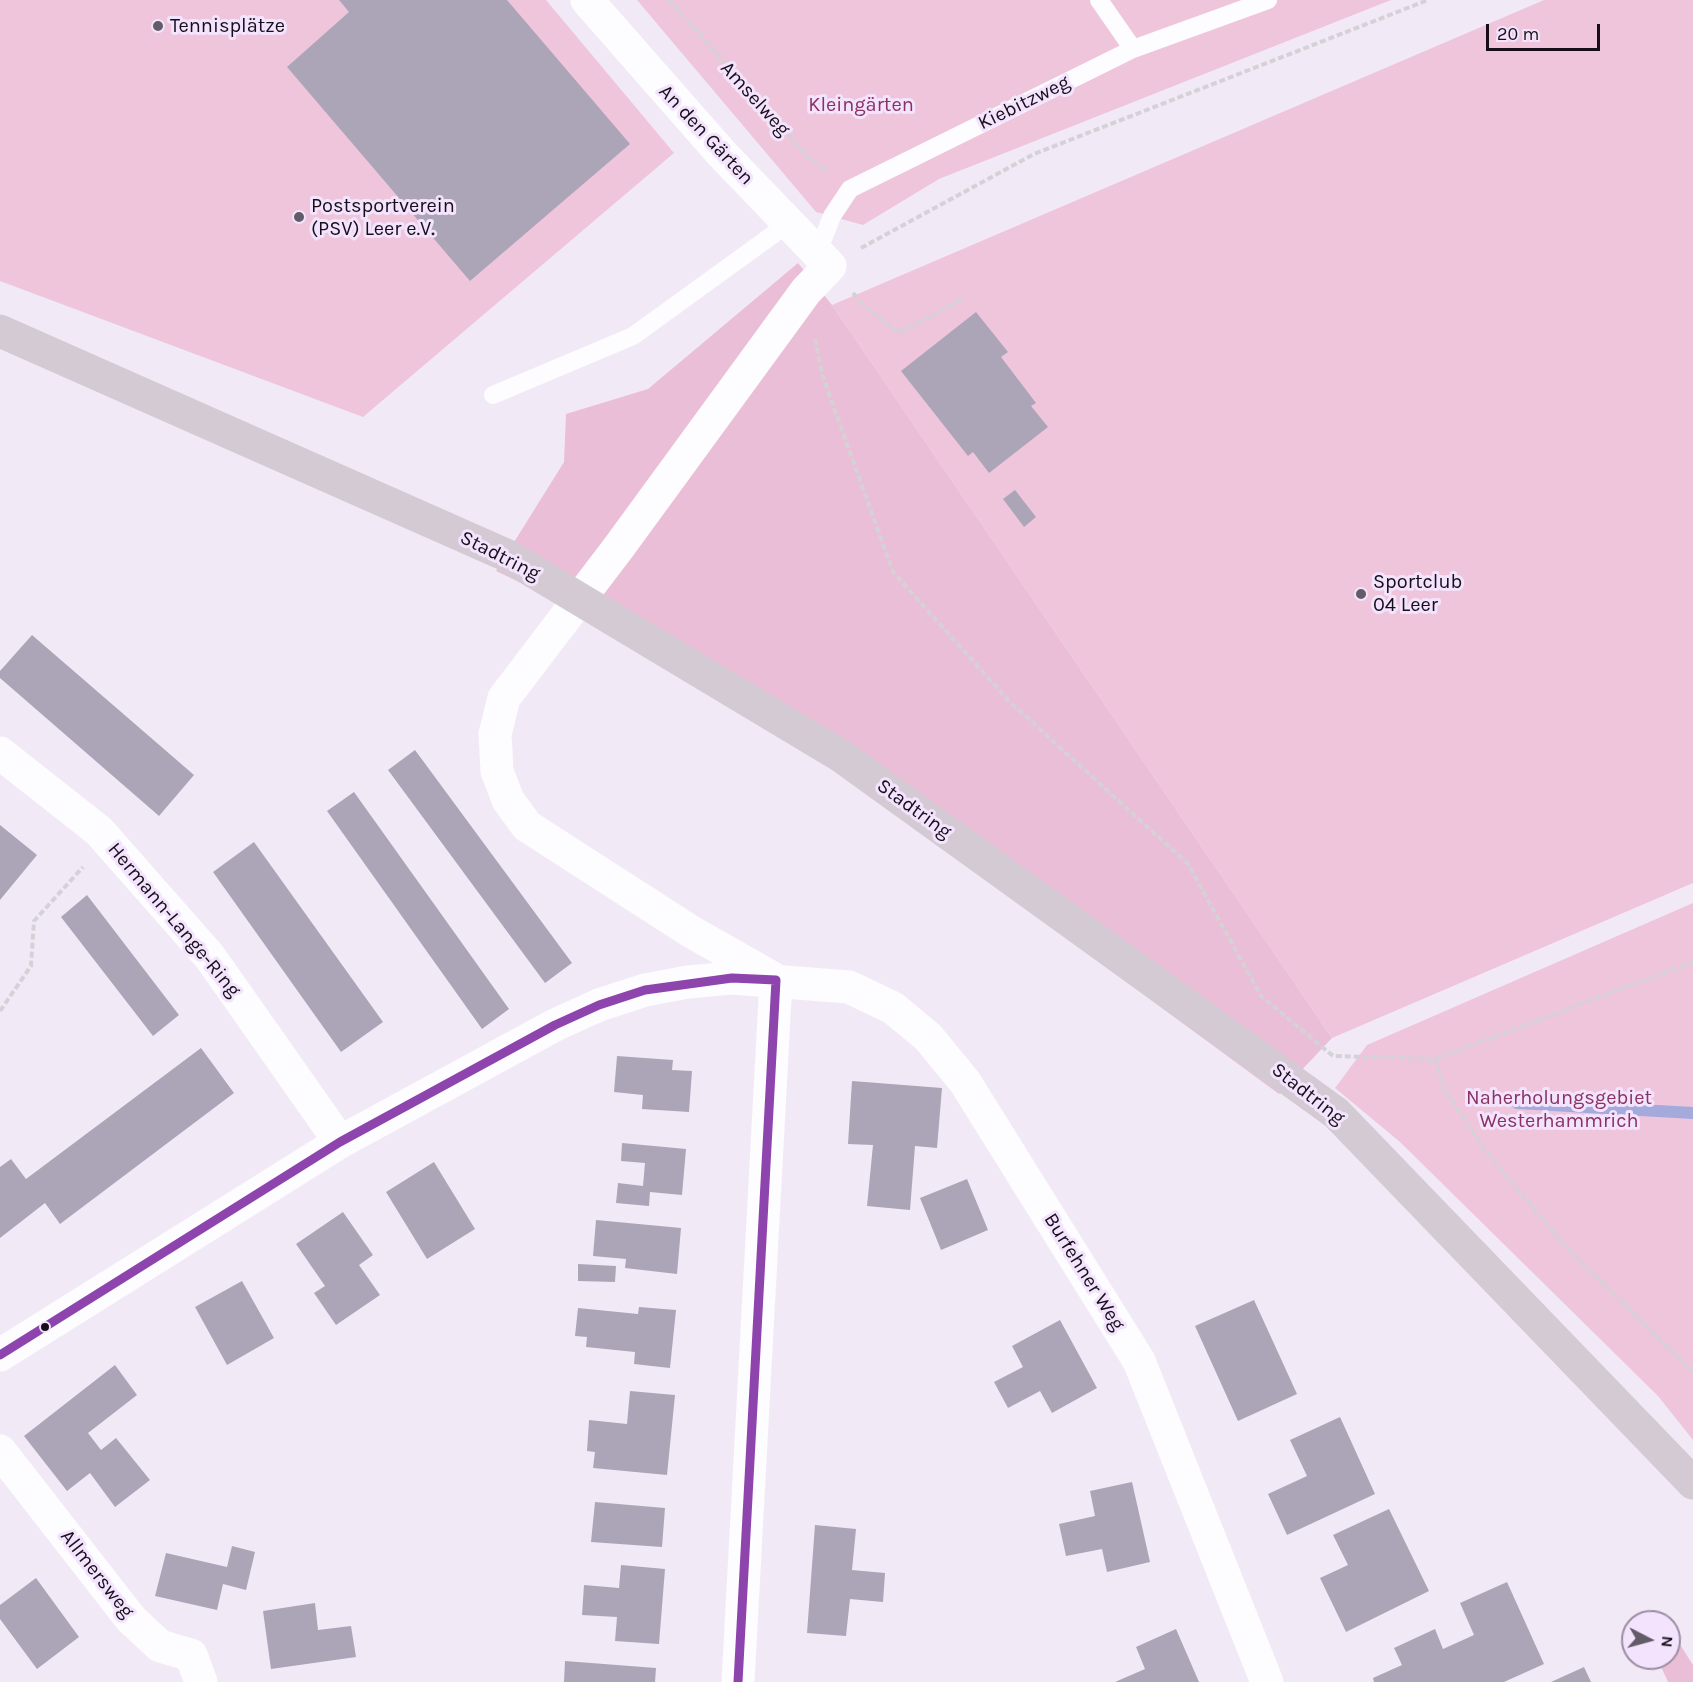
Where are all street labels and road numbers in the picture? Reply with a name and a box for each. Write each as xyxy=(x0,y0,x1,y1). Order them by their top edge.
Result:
street label: Amselweg xyxy=(715,57,795,141)
street label: Kiebitzweg xyxy=(974,70,1074,136)
street label: An den Gärten xyxy=(653,80,759,190)
street label: Stadtring xyxy=(456,526,544,586)
street label: Stadtring xyxy=(872,774,956,844)
street label: Hermann-Lange-Ring xyxy=(102,838,246,1002)
street label: Stadtring xyxy=(1267,1058,1349,1130)
street label: Burfehner Weg xyxy=(1038,1209,1130,1335)
street label: Allmersweg xyxy=(55,1525,139,1623)

